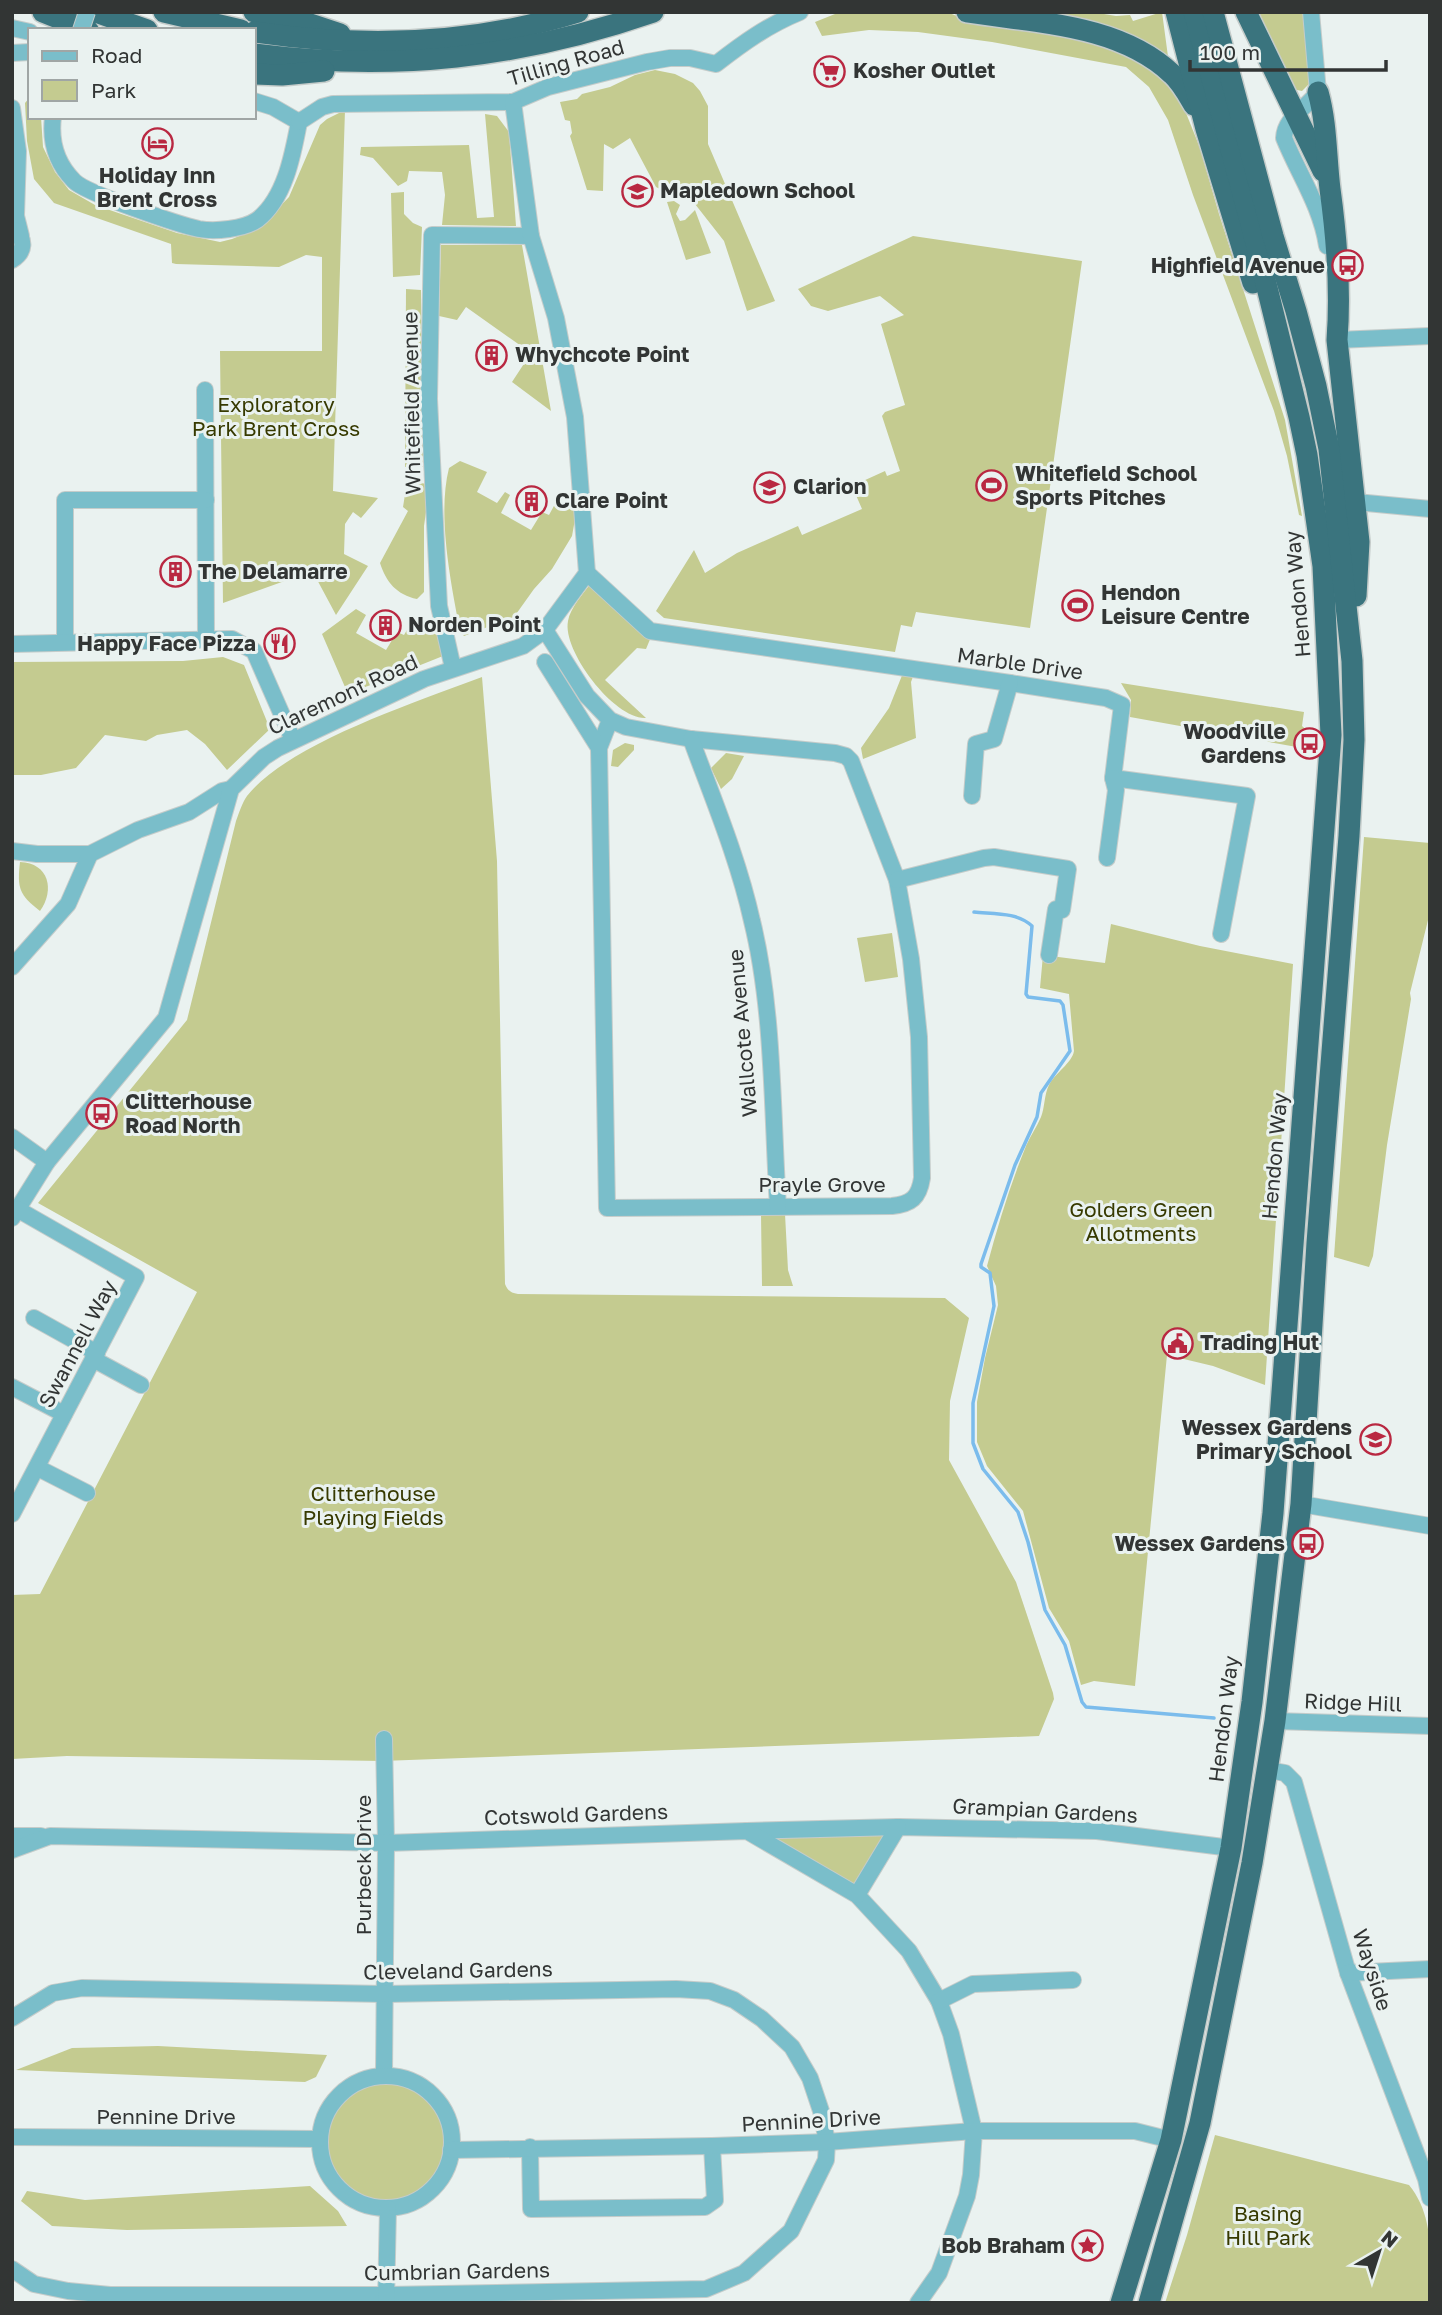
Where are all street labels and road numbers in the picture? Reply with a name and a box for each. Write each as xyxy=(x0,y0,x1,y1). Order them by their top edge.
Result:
street label: Tilling Road xyxy=(504,33,627,91)
street label: Whitefield Avenue xyxy=(396,311,426,495)
street label: Hendon Way xyxy=(1278,529,1316,659)
street label: Marble Drive xyxy=(955,641,1085,685)
street label: Claremont Road xyxy=(264,648,421,740)
street label: Wallcote Avenue xyxy=(722,948,762,1118)
street label: Hendon Way xyxy=(1256,1091,1293,1220)
street label: Prayle Grove xyxy=(758,1171,886,1197)
street label: Swannell Way xyxy=(33,1275,122,1412)
street label: Hendon Way xyxy=(1202,1654,1244,1784)
street label: Ridge Hill xyxy=(1304,1687,1403,1717)
street label: Grampian Gardens xyxy=(952,1792,1138,1828)
street label: Purbeck Drive xyxy=(350,1795,376,1935)
street label: Cotswold Gardens xyxy=(483,1798,669,1830)
street label: Wayside xyxy=(1348,1926,1398,2014)
street label: Cleveland Gardens xyxy=(363,1955,553,1985)
street label: Pennine Drive xyxy=(96,2103,236,2129)
street label: Pennine Drive xyxy=(741,2103,881,2137)
street label: Cumbrian Gardens xyxy=(364,2256,550,2286)

